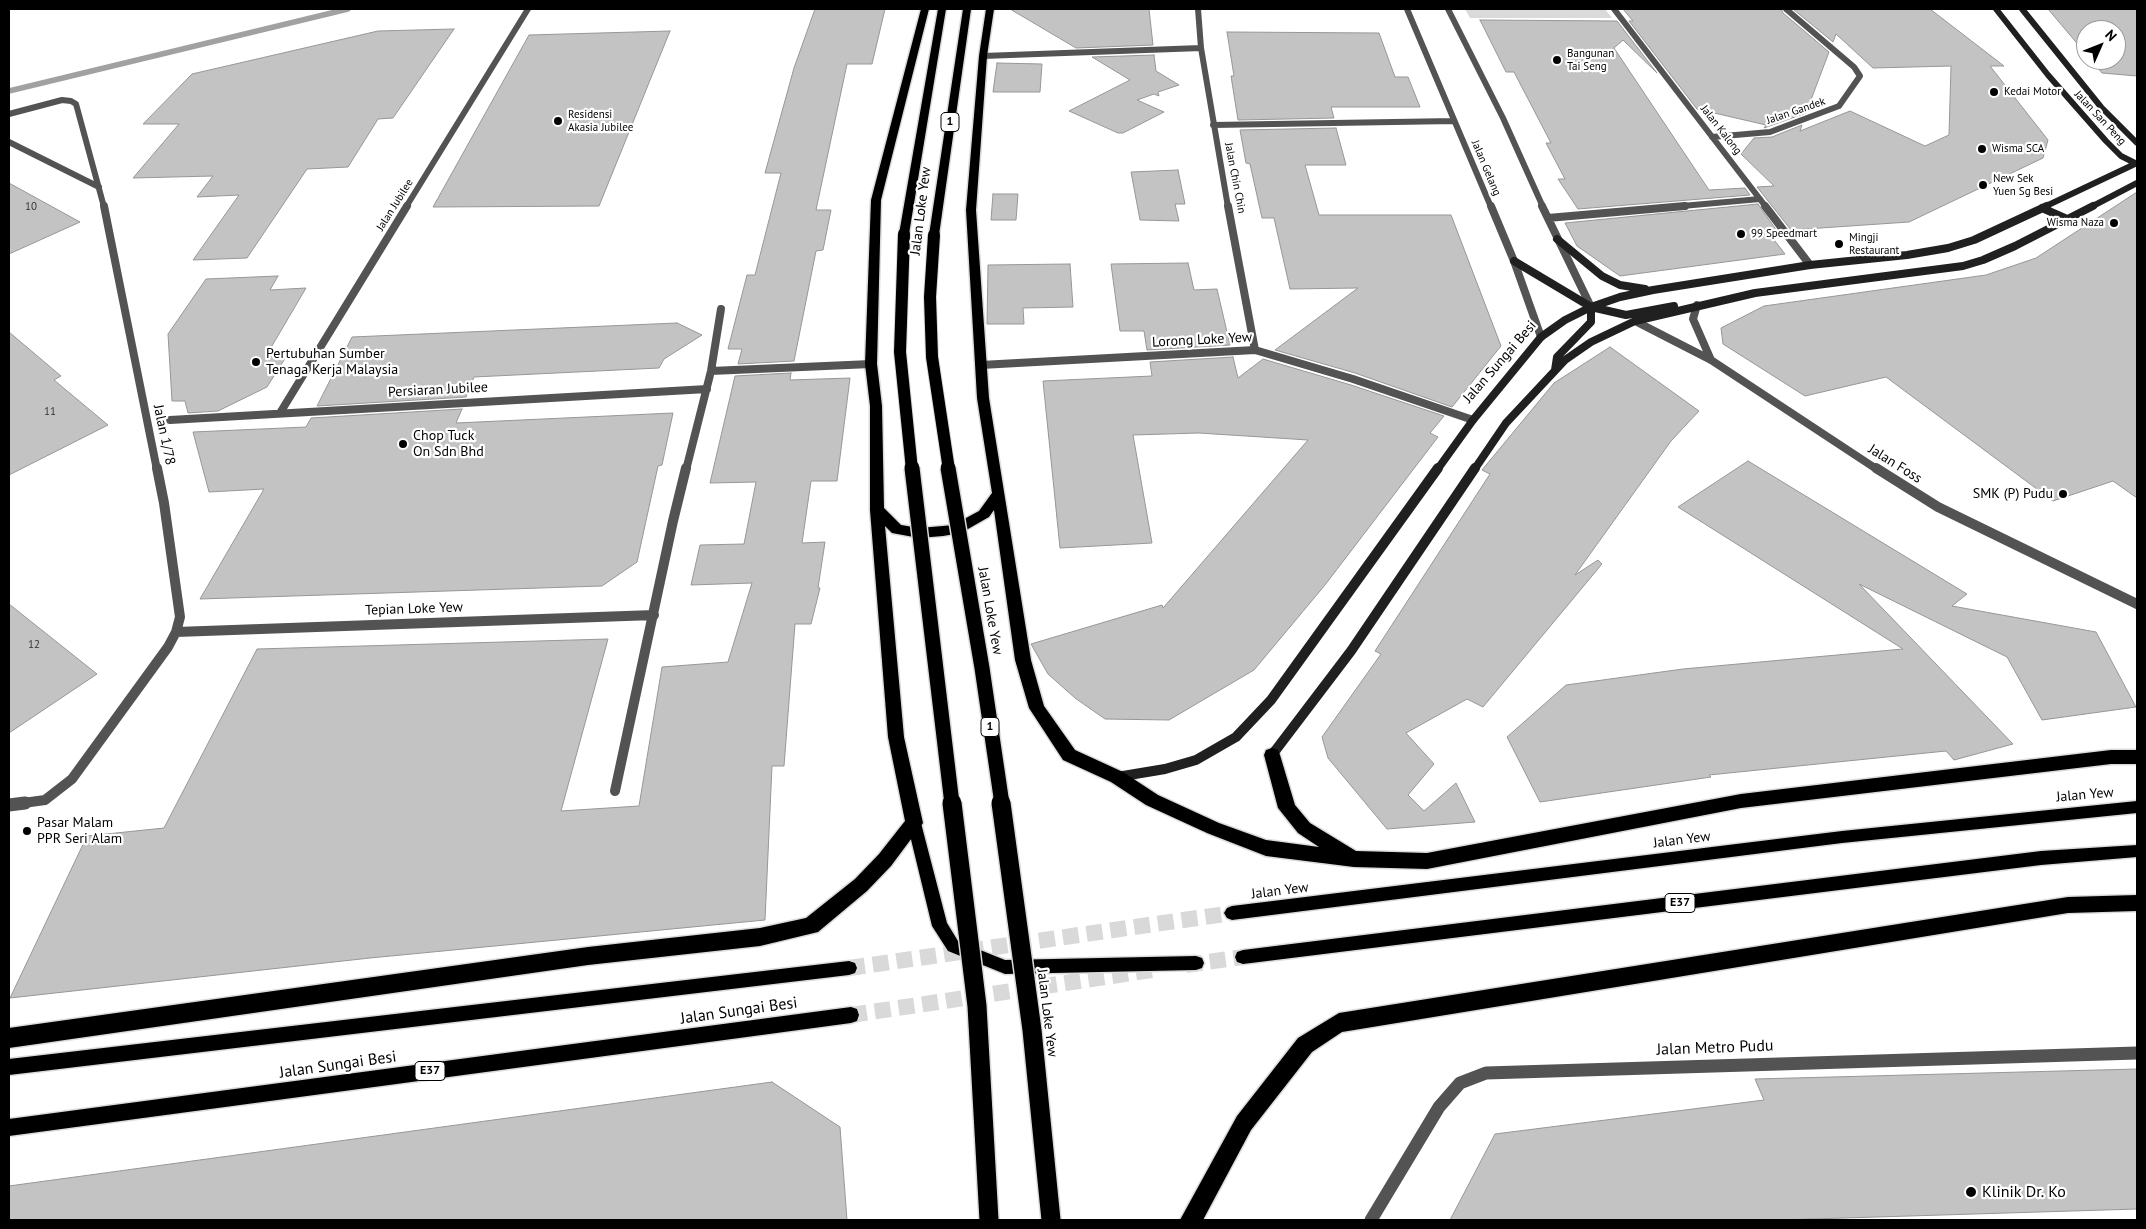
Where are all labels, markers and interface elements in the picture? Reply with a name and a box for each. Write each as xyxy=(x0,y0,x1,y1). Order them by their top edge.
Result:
north arrow xyxy=(2076,20,2126,70)
text: N xyxy=(2101,26,2121,45)
place label: Bangunan Tai Seng xyxy=(1567,47,1614,73)
marker: Bangunan Tai Seng xyxy=(1551,54,1563,66)
place label: Kedai Motor xyxy=(2004,85,2061,99)
marker: Kedai Motor xyxy=(1988,86,2000,98)
street label: Jalan San Peng xyxy=(2071,88,2129,148)
street label: Jalan Gandek xyxy=(1765,95,1827,127)
street label: Jalan Kalong xyxy=(1698,103,1744,157)
place label: Residensi Akasia Jubilee xyxy=(568,108,633,134)
road number: 1 xyxy=(941,112,959,132)
marker: Residensi Akasia Jubilee xyxy=(552,115,564,127)
street label: Jalan Gelang xyxy=(1468,138,1504,198)
street label: Jalan Chin Chin xyxy=(1222,142,1248,214)
place label: Wisma SCA xyxy=(1992,142,2044,156)
marker: Wisma SCA xyxy=(1976,143,1988,155)
street label: Jalan Loke Yew xyxy=(907,166,935,256)
place label: New Sek Yuen Sg Besi xyxy=(1993,172,2053,198)
street label: Jalan Jubilee xyxy=(374,177,416,233)
marker: New Sek Yuen Sg Besi xyxy=(1977,179,1989,191)
house number: 10 xyxy=(25,200,37,214)
place label: Wisma Naza xyxy=(2047,216,2104,230)
marker: Wisma Naza xyxy=(2108,217,2120,229)
place label: 99 Speedmart xyxy=(1751,227,1817,241)
marker: 99 Speedmart xyxy=(1735,228,1747,240)
place label: Mingji Restaurant xyxy=(1849,231,1899,257)
marker: Mingji Restaurant xyxy=(1833,238,1845,250)
street label: Jalan Sungai Besi xyxy=(1460,318,1540,406)
street label: Lorong Loke Yew xyxy=(1151,329,1253,351)
place label: Pertubuhan Sumber Tenaga Kerja Malaysia xyxy=(266,346,398,378)
marker: Pertubuhan Sumber Tenaga Kerja Malaysia xyxy=(250,356,262,368)
street label: Persiaran Jubilee xyxy=(388,379,488,401)
street label: Jalan 1/78 xyxy=(149,403,179,467)
house number: 11 xyxy=(44,405,56,419)
place label: Chop Tuck On Sdn Bhd xyxy=(413,428,484,461)
marker: Chop Tuck On Sdn Bhd xyxy=(397,438,409,450)
street label: Jalan Foss xyxy=(1865,441,1925,487)
place label: SMK (P) Pudu xyxy=(1973,486,2053,502)
marker: SMK (P) Pudu xyxy=(2057,488,2069,500)
street label: Jalan Loke Yew xyxy=(974,566,1006,656)
street label: Tepian Loke Yew xyxy=(365,599,463,619)
house number: 12 xyxy=(28,638,40,652)
road number: 1 xyxy=(981,718,999,736)
street label: Jalan Yew xyxy=(2056,784,2114,806)
place label: Pasar Malam PPR Seri Alam xyxy=(37,815,122,848)
marker: Pasar Malam PPR Seri Alam xyxy=(21,825,33,837)
street label: Jalan Yew xyxy=(1653,828,1711,852)
street label: Jalan Yew xyxy=(1251,879,1309,903)
road number: E37 xyxy=(1665,894,1695,912)
street label: Jalan Loke Yew xyxy=(1033,968,1061,1058)
street label: Jalan Sungai Besi xyxy=(679,993,799,1029)
street label: Jalan Metro Pudu xyxy=(1656,1036,1774,1060)
street label: Jalan Sungai Besi xyxy=(278,1047,398,1083)
road number: E37 xyxy=(415,1062,445,1080)
place label: Klinik Dr. Ko xyxy=(1982,1182,2066,1202)
marker: Klinik Dr. Ko xyxy=(1964,1185,1978,1199)

